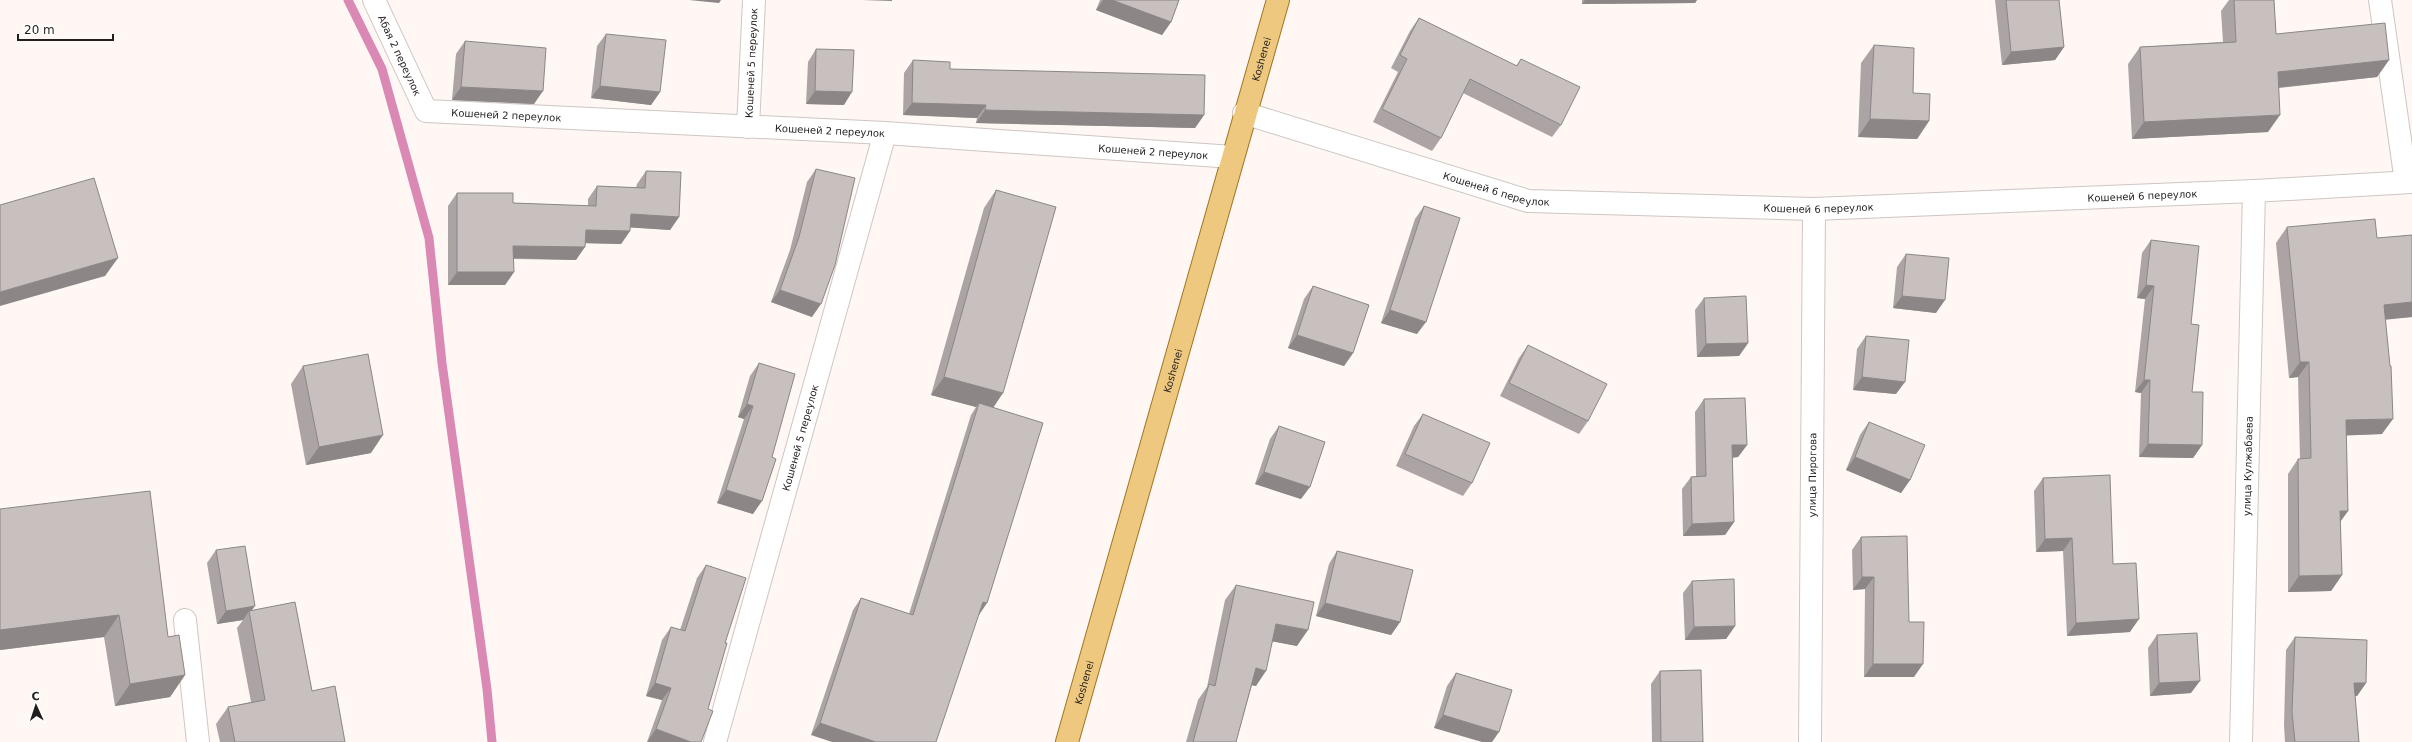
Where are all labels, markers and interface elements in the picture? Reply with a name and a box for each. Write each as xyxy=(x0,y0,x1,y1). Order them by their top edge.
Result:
street label: Кошеней 5 переулок xyxy=(743,8,759,118)
street label: Абая 2 переулок xyxy=(376,13,423,97)
scale bar xyxy=(18,16,113,42)
text: 20 m xyxy=(24,23,55,37)
street label: Koshenei xyxy=(1250,36,1273,82)
street label: Кошеней 2 переулок xyxy=(451,107,562,123)
street label: Кошеней 2 переулок xyxy=(775,122,885,138)
street label: Кошеней 2 переулок xyxy=(1098,142,1209,161)
street label: Кошеней 6 переулок xyxy=(1442,170,1550,207)
street label: Кошеней 6 переулок xyxy=(2087,188,2198,203)
street label: Кошеней 6 переулок xyxy=(1763,201,1874,215)
street label: Koshenei xyxy=(1161,347,1184,394)
street label: Кошеней 5 переулок xyxy=(780,383,820,492)
street label: улица Кулжабаева xyxy=(2241,416,2254,516)
street label: улица Пирогова xyxy=(1806,433,1818,518)
street label: Koshenei xyxy=(1072,659,1095,706)
north arrow xyxy=(16,686,56,726)
text: С xyxy=(31,690,40,703)

